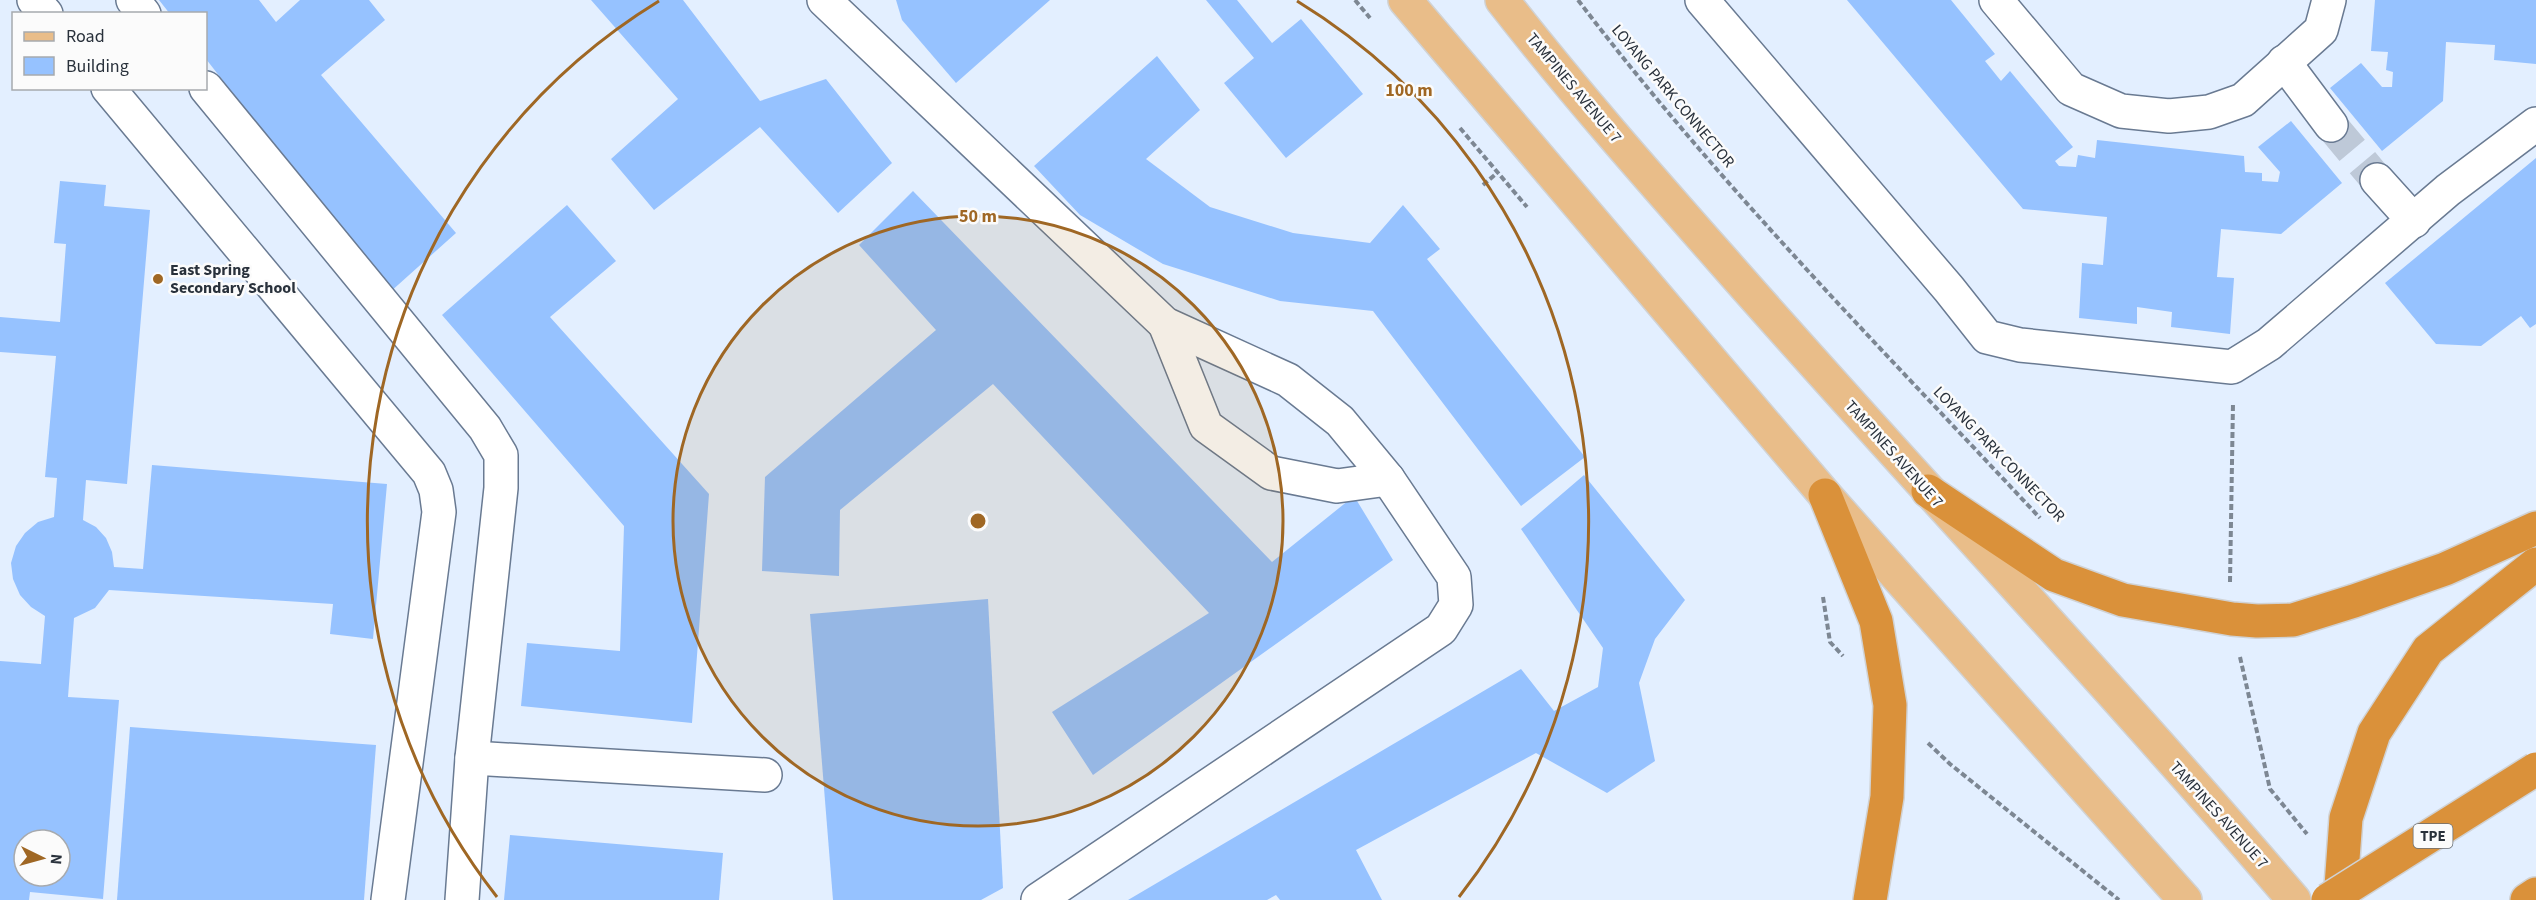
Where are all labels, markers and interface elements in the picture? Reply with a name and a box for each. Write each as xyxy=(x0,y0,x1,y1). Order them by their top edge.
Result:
legend xyxy=(12,12,207,90)
street label: LOYANG PARK CONNECTOR xyxy=(1606,20,1740,172)
text: Road xyxy=(66,24,105,49)
street label: TAMPINES AVENUE 7 xyxy=(1521,28,1627,148)
text: Building xyxy=(66,54,129,79)
text: 100 m xyxy=(1385,78,1433,103)
text: 50 m xyxy=(959,204,997,229)
place label: East Spring Secondary School xyxy=(170,259,296,299)
marker: East Spring Secondary School xyxy=(151,272,165,286)
street label: LOYANG PARK CONNECTOR xyxy=(1928,381,2070,527)
street label: TAMPINES AVENUE 7 xyxy=(1840,396,1948,512)
centre of rings xyxy=(968,511,988,531)
street label: TAMPINES AVENUE 7 xyxy=(2165,757,2273,873)
road number: TPE xyxy=(2414,824,2452,848)
north arrow xyxy=(12,828,72,888)
text: N xyxy=(45,853,67,865)

